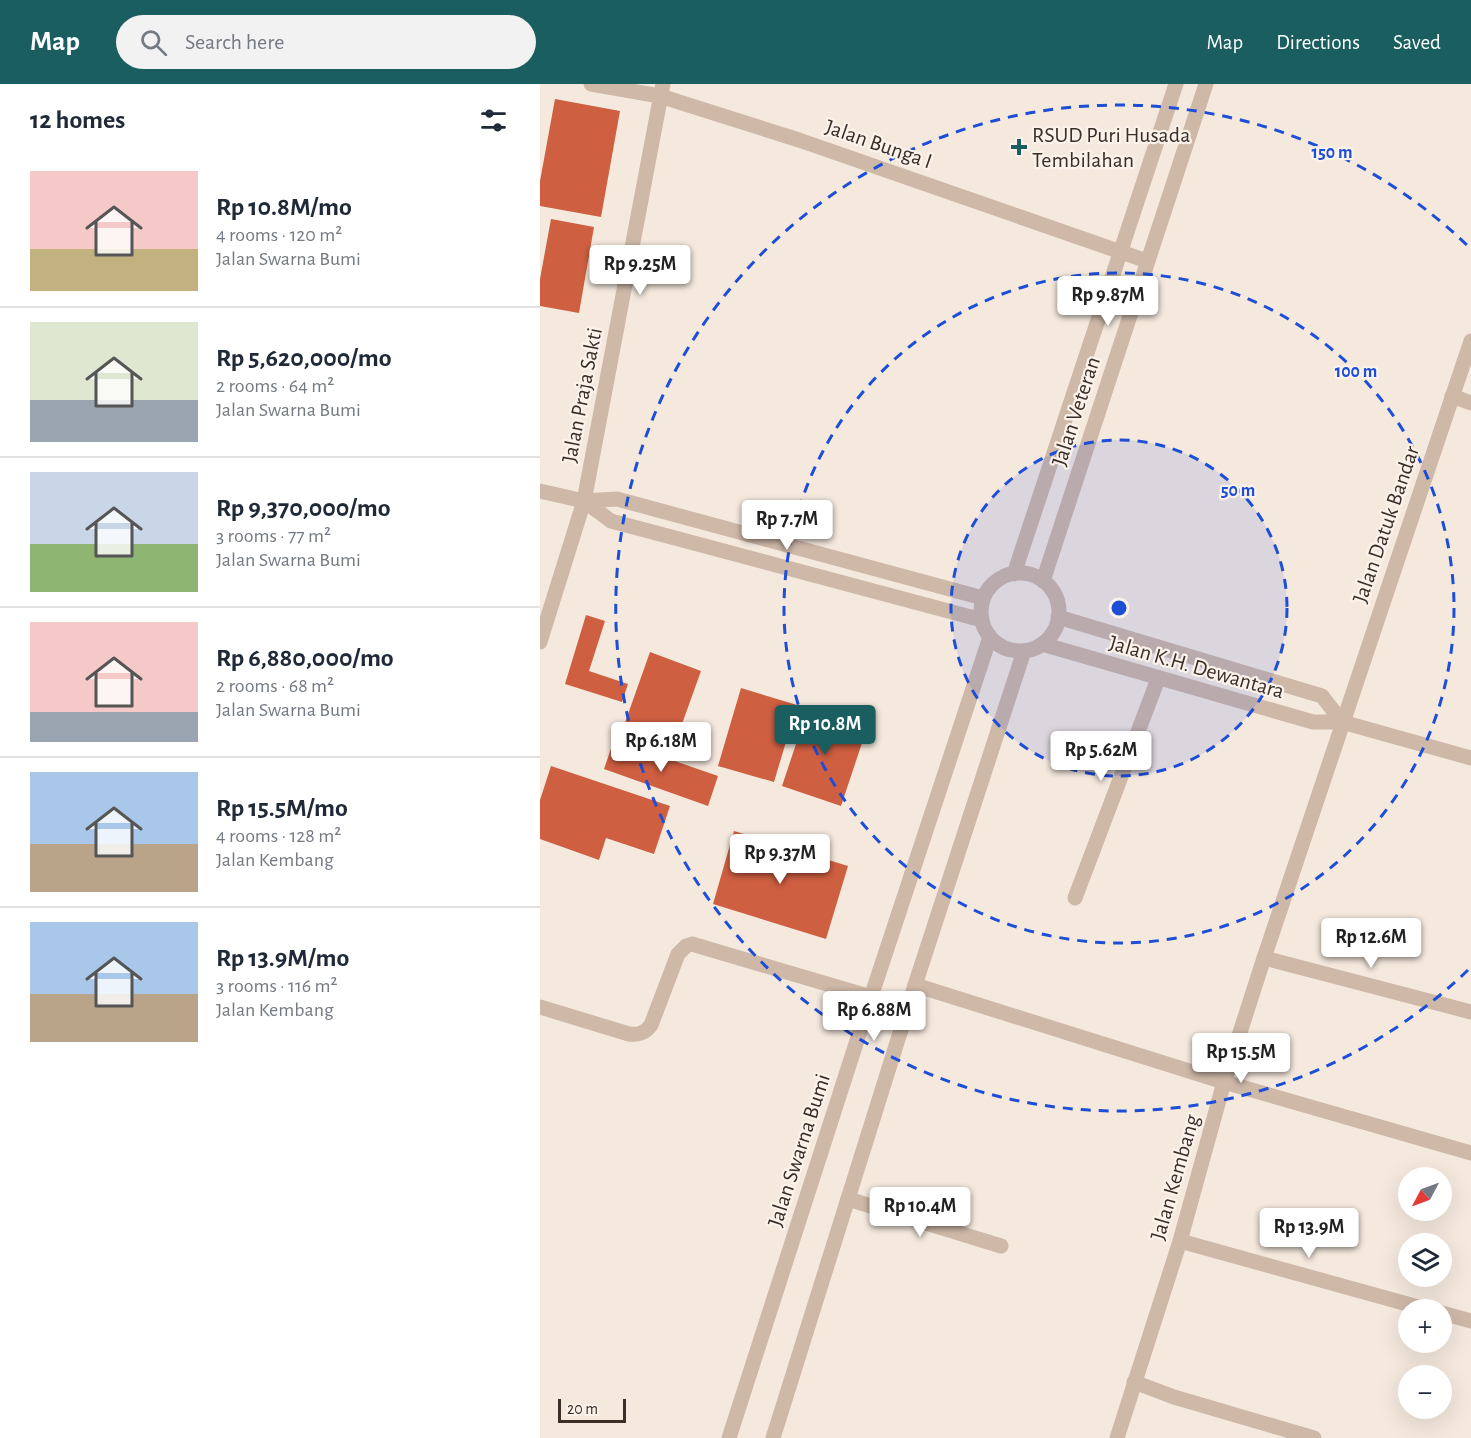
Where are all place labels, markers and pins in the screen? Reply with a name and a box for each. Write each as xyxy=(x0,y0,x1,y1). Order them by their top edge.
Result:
place label: RSUD Puri Husada Tembilahan xyxy=(1032,124,1190,171)
marker: RSUD Puri Husada Tembilahan xyxy=(1010,138,1028,156)
pin: Rp 9.25M xyxy=(578,245,702,296)
pin: Rp 9.87M xyxy=(1046,276,1170,327)
pin: Rp 7.7M xyxy=(732,500,842,551)
centre of rings xyxy=(1109,598,1129,618)
pin: Rp 10.8M xyxy=(763,705,887,756)
pin: Rp 6.18M xyxy=(599,722,723,773)
pin: Rp 5.62M xyxy=(1039,731,1163,782)
pin: Rp 9.37M xyxy=(718,834,842,885)
pin: Rp 12.6M xyxy=(1309,918,1433,969)
pin: Rp 6.88M xyxy=(812,991,936,1042)
pin: Rp 15.5M xyxy=(1179,1033,1303,1084)
pin: Rp 10.4M xyxy=(858,1187,982,1238)
pin: Rp 13.9M xyxy=(1247,1208,1371,1259)

